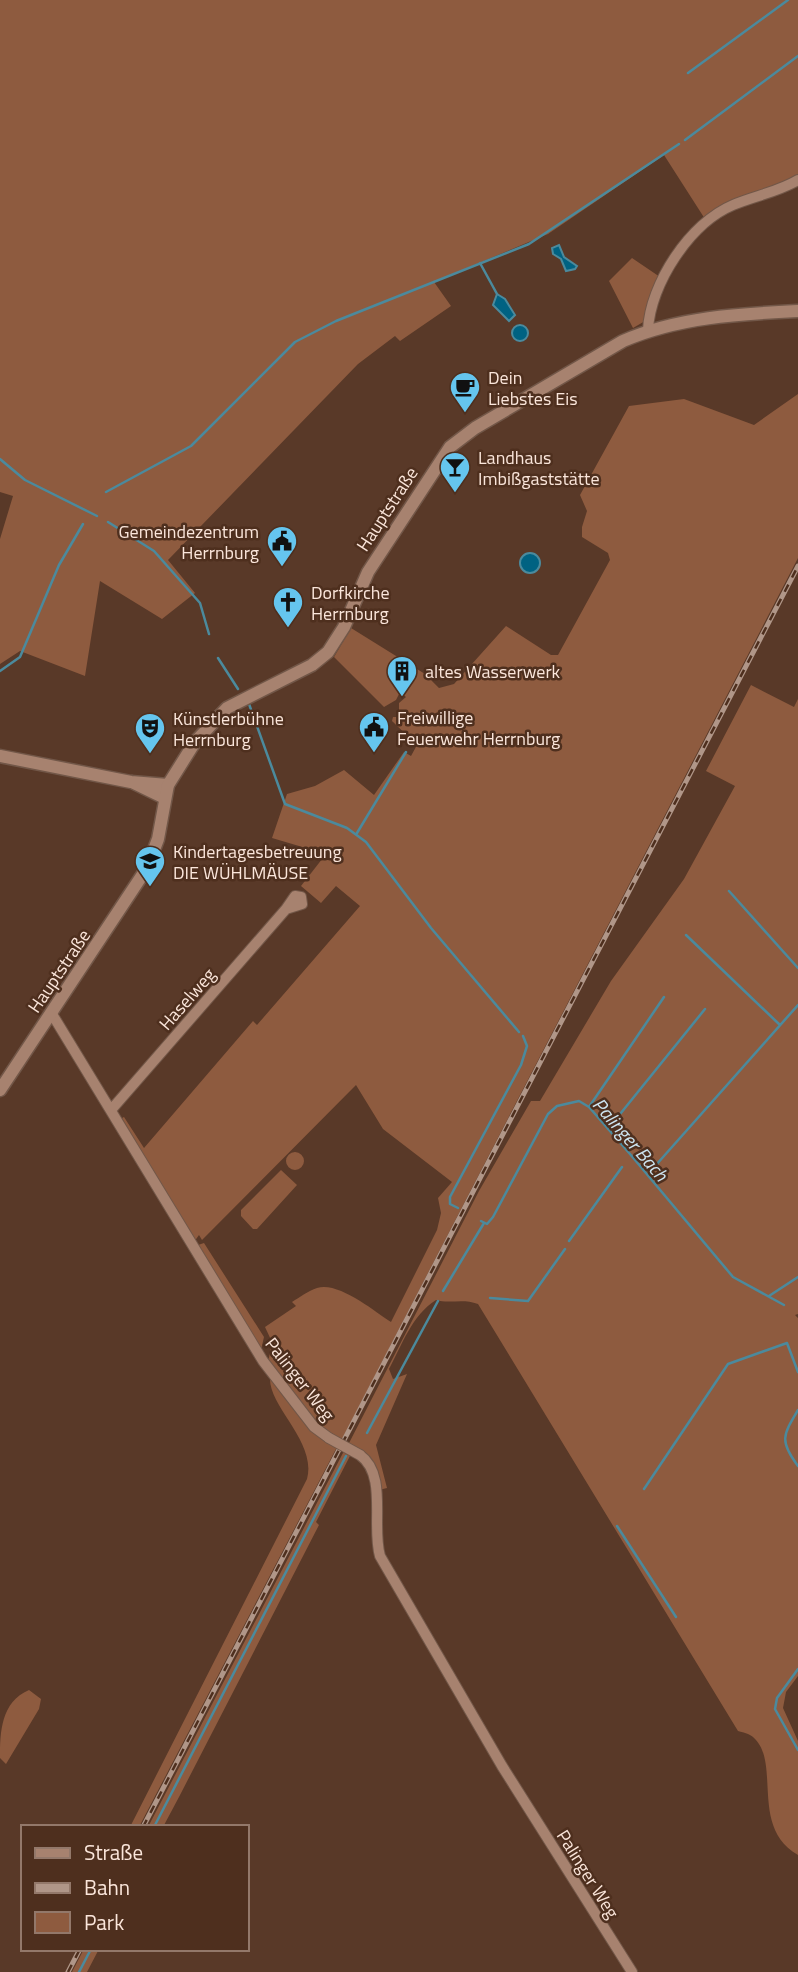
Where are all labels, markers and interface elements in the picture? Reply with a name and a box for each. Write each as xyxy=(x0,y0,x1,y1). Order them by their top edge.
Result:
place label: Dein Liebstes Eis xyxy=(488,364,578,412)
cafe icon: Dein Liebstes Eis xyxy=(448,370,482,414)
place label: Landhaus Imbißgaststätte xyxy=(478,444,600,492)
bar icon: Landhaus Imbißgaststätte xyxy=(438,450,472,494)
street label: Hauptstraße xyxy=(350,461,424,557)
place label: Gemeindezentrum Herrnburg xyxy=(118,518,259,566)
public building icon: Gemeindezentrum Herrnburg xyxy=(265,524,299,568)
place label: Dorfkirche Herrnburg xyxy=(311,579,390,627)
church icon: Dorfkirche Herrnburg xyxy=(271,585,305,629)
building icon: altes Wasserwerk xyxy=(385,654,419,698)
place label: altes Wasserwerk xyxy=(425,658,561,685)
place label: Freiwillige Feuerwehr Herrnburg xyxy=(397,704,560,752)
place label: Künstlerbühne Herrnburg xyxy=(173,705,284,753)
public building icon: Freiwillige Feuerwehr Herrnburg xyxy=(357,710,391,754)
theatre icon: Künstlerbühne Herrnburg xyxy=(133,711,167,755)
place label: Kindertagesbetreuung DIE WÜHLMÄUSE xyxy=(173,838,342,886)
school or university icon: Kindertagesbetreuung DIE WÜHLMÄUSE xyxy=(133,844,167,888)
street label: Hauptstraße xyxy=(21,924,97,1018)
street label: Haselweg xyxy=(152,962,222,1036)
water label: Palinger Bach xyxy=(586,1091,676,1188)
street label: Palinger Weg xyxy=(259,1331,341,1427)
legend xyxy=(21,1825,248,1951)
street label: Palinger Weg xyxy=(550,1825,626,1923)
text: Straße xyxy=(84,1836,143,1868)
text: Bahn xyxy=(84,1871,130,1903)
text: Park xyxy=(84,1906,124,1938)

